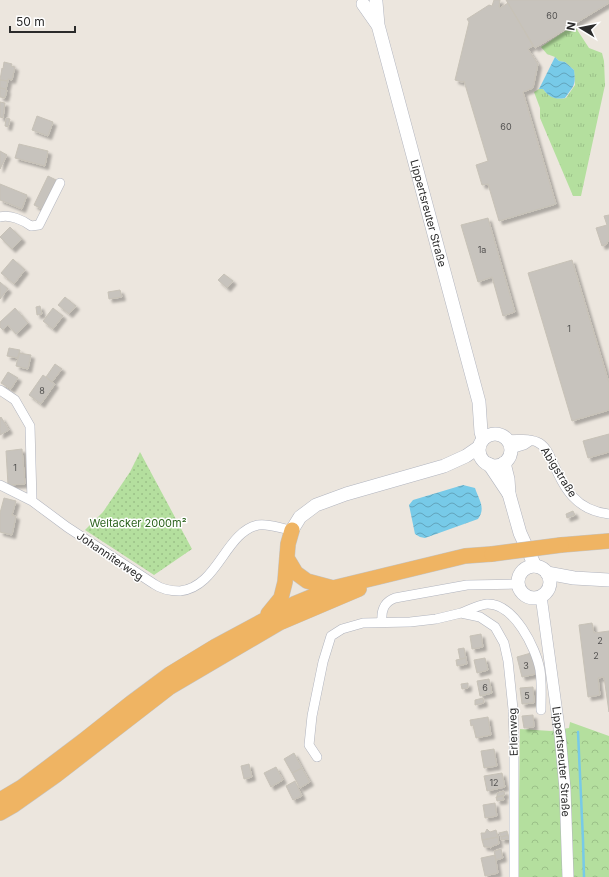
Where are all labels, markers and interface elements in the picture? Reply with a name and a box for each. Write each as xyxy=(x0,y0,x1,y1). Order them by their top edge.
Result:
scale bar xyxy=(10,8,75,34)
north arrow xyxy=(561,8,601,48)
house number: 60 xyxy=(546,10,558,21)
text: 50 m xyxy=(16,14,45,29)
text: N xyxy=(564,21,579,32)
house number: 60 xyxy=(500,121,512,132)
street label: Lippertsreuter Straße xyxy=(407,158,450,269)
house number: 1a xyxy=(478,244,486,255)
house number: 1 xyxy=(567,323,571,334)
house number: 8 xyxy=(39,385,45,396)
street label: Abigstraße xyxy=(538,444,580,500)
house number: 1 xyxy=(13,462,17,473)
park label: Weltacker 2000m² xyxy=(89,516,187,530)
street label: Johanniterweg xyxy=(74,529,146,583)
house number: 2 xyxy=(597,635,603,646)
house number: 2 xyxy=(593,650,599,661)
house number: 3 xyxy=(523,660,529,671)
house number: 6 xyxy=(482,682,488,693)
house number: 5 xyxy=(524,690,530,701)
street label: Lippertsreuter Straße xyxy=(549,706,573,817)
street label: Erlenweg xyxy=(505,708,521,756)
house number: 12 xyxy=(489,777,499,788)

